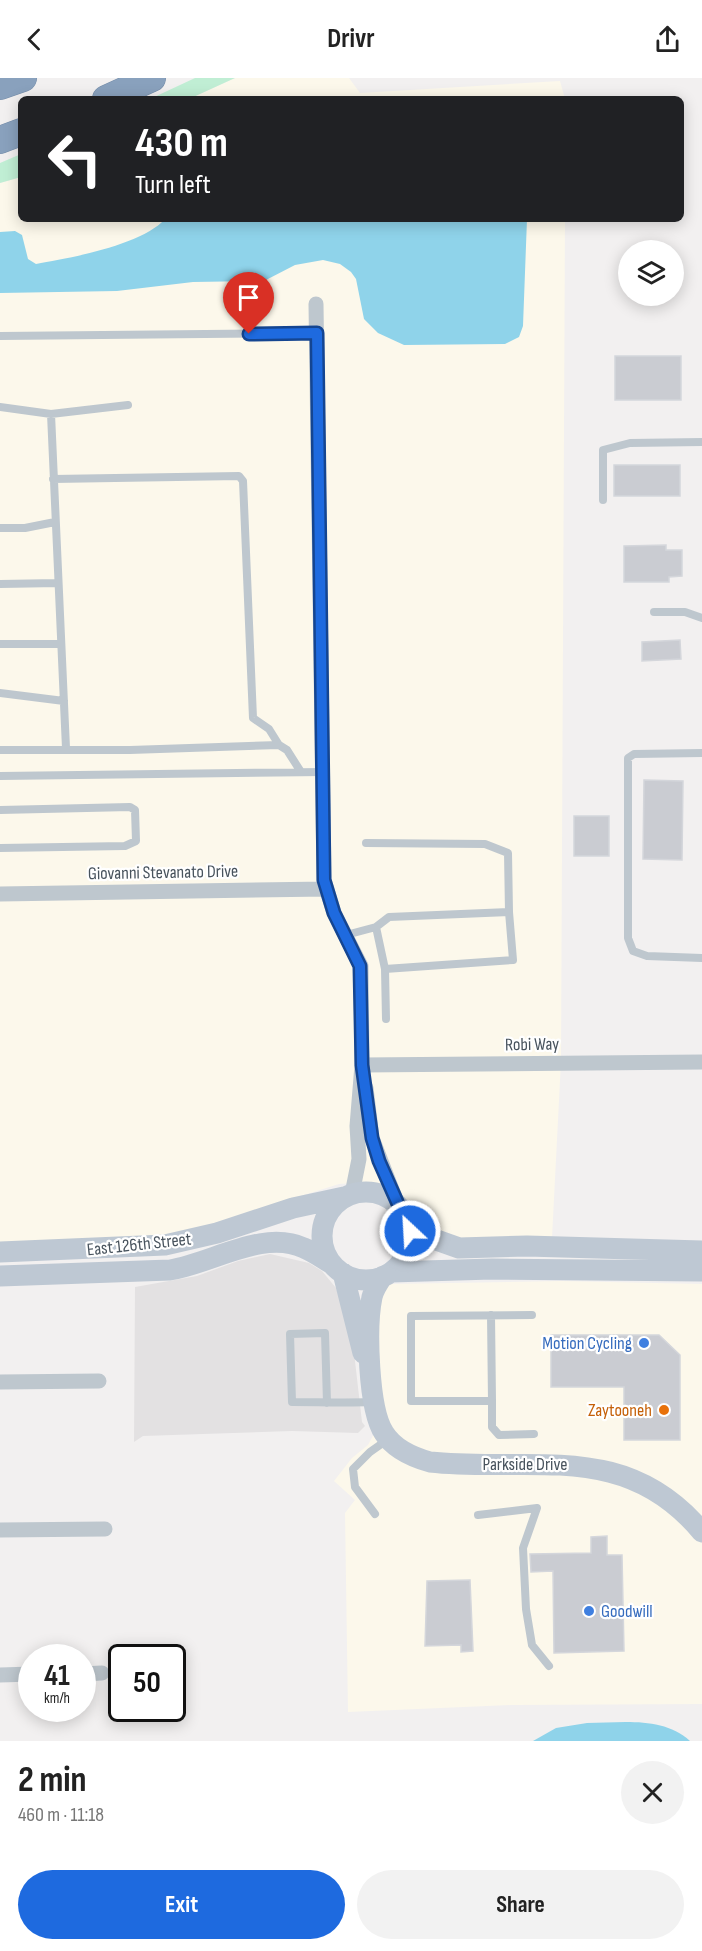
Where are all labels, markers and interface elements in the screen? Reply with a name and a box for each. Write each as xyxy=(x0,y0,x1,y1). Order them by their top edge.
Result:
icon: back xyxy=(18,23,51,56)
text: Drivr xyxy=(327,23,375,55)
icon: share xyxy=(651,23,684,56)
text: 430 m xyxy=(135,118,228,169)
icon: left xyxy=(36,120,114,198)
text: Turn left xyxy=(135,169,211,201)
map controls xyxy=(618,240,684,306)
button: layers xyxy=(618,240,684,306)
pin xyxy=(223,272,274,334)
icon: arrive xyxy=(232,281,265,314)
street label: Giovanni Stevanato Drive xyxy=(88,861,238,884)
street label: Robi Way xyxy=(505,1034,559,1055)
position arrow xyxy=(378,1199,442,1263)
street label: East 126th Street xyxy=(86,1229,193,1260)
place label: Motion Cycling xyxy=(542,1333,632,1354)
marker: Motion Cycling xyxy=(637,1336,651,1350)
place label: Zaytooneh xyxy=(588,1400,652,1421)
marker: Zaytooneh xyxy=(657,1403,671,1417)
street label: Parkside Drive xyxy=(483,1454,567,1475)
place label: Goodwill xyxy=(601,1601,653,1622)
marker: Goodwill xyxy=(582,1604,596,1618)
speed limit sign: 50 xyxy=(108,1644,186,1722)
text: 41 xyxy=(44,1658,70,1694)
text: km/h xyxy=(44,1689,70,1708)
text: 2 min xyxy=(18,1759,87,1802)
button: close xyxy=(621,1761,684,1824)
text: 460 m · 11:18 xyxy=(18,1803,104,1827)
button: Exit xyxy=(18,1870,345,1939)
button: Share xyxy=(357,1870,684,1939)

